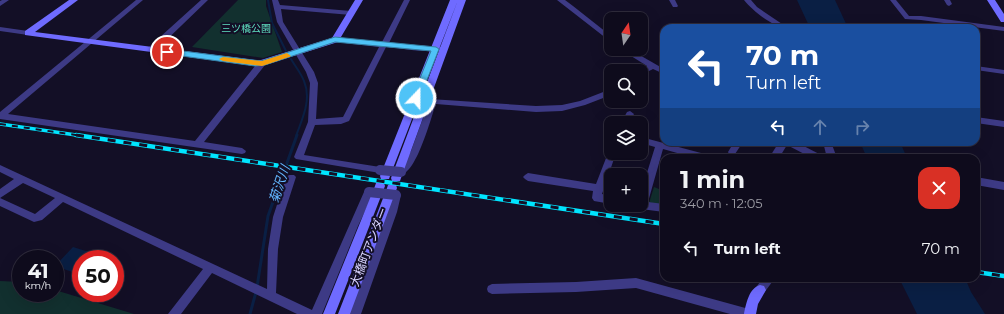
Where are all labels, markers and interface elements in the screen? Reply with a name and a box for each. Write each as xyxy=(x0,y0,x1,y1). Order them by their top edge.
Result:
north arrow xyxy=(604,12,648,56)
map controls xyxy=(604,12,648,212)
park label: 三ツ橋公園 xyxy=(221,22,271,35)
pin xyxy=(150,35,184,69)
text: 70 m xyxy=(746,38,819,72)
icon: left xyxy=(680,40,732,92)
icon: arrive xyxy=(156,41,178,63)
button: search xyxy=(604,64,648,108)
text: Turn left xyxy=(746,72,821,94)
position arrow xyxy=(395,77,437,119)
button: layers xyxy=(604,116,648,160)
icon: left xyxy=(767,116,789,138)
icon: ahead xyxy=(809,116,831,138)
icon: right xyxy=(851,116,873,138)
water label: 菊沢川 xyxy=(265,161,294,205)
text: 1 min xyxy=(680,165,745,194)
button: close xyxy=(918,167,960,209)
button: + xyxy=(604,168,648,212)
text: 340 m · 12:05 xyxy=(680,195,763,211)
street label: 大橋町アンダー xyxy=(347,205,391,289)
icon: left xyxy=(680,237,702,259)
text: Turn left xyxy=(714,239,781,258)
text: 70 m xyxy=(922,239,960,258)
speed limit sign: 50 xyxy=(72,250,124,302)
text: 41 xyxy=(27,259,49,283)
text: km/h xyxy=(25,279,51,292)

